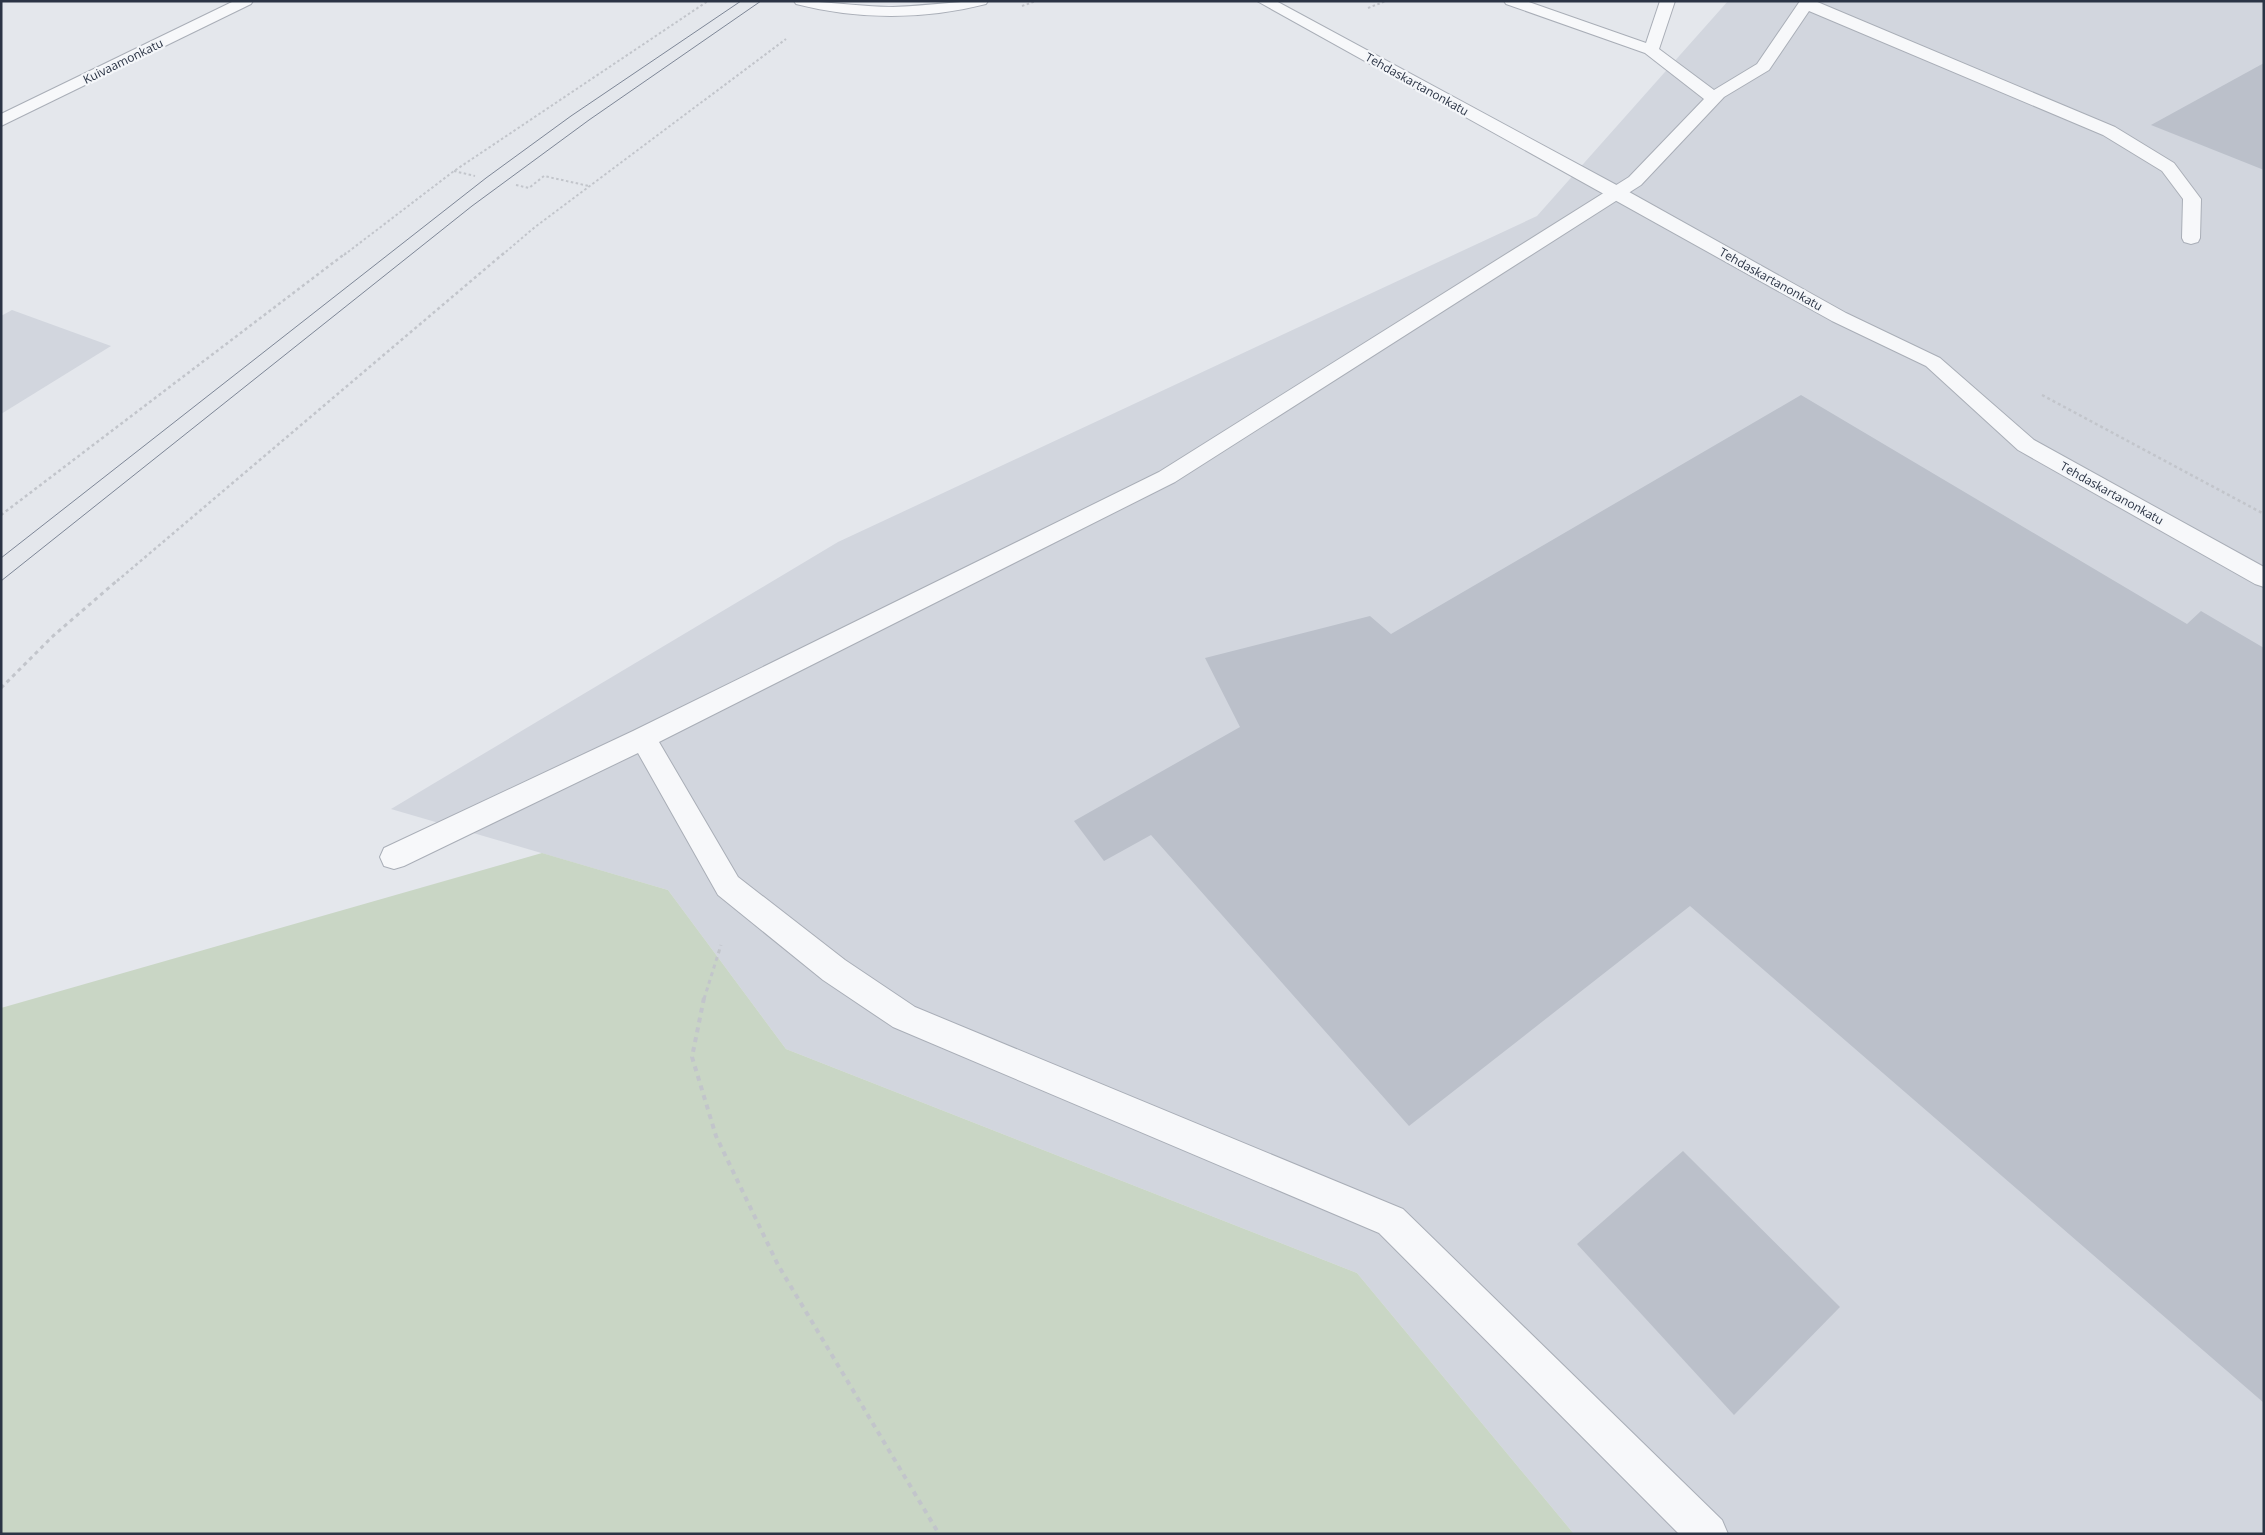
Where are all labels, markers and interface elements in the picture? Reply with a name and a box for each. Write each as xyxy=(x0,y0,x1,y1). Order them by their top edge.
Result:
street label: Kuivaamonkatu xyxy=(80,34,166,88)
street label: Tehdaskartanonkatu xyxy=(1362,48,1472,120)
street label: Tehdaskartanonkatu xyxy=(1716,243,1826,315)
street label: Tehdaskartanonkatu xyxy=(2057,457,2167,529)

